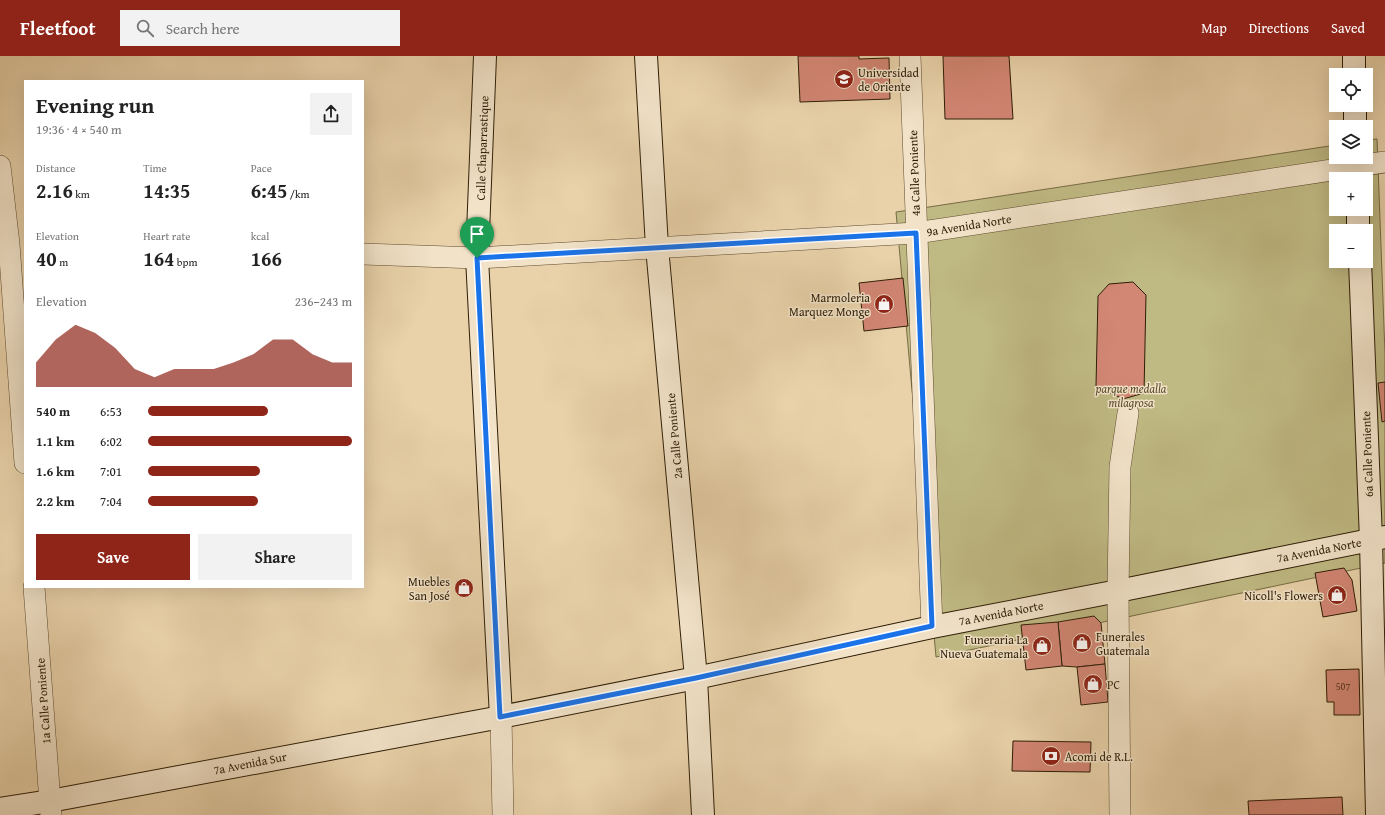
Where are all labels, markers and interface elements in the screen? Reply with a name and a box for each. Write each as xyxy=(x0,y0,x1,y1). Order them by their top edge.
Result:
search box xyxy=(120,10,400,46)
text: Fleetfoot xyxy=(20,14,96,42)
icon: search xyxy=(134,17,156,39)
text: Search here xyxy=(166,18,240,39)
text: Map xyxy=(1201,18,1227,38)
text: Directions xyxy=(1249,18,1309,38)
text: Saved xyxy=(1331,18,1365,38)
place label: Universidad de Oriente xyxy=(858,64,919,95)
school or university icon: Universidad de Oriente xyxy=(833,68,855,90)
map controls xyxy=(1329,68,1373,268)
button: locate xyxy=(1329,68,1373,112)
text: Evening run xyxy=(36,89,154,121)
button: share xyxy=(310,93,352,135)
street label: Calle Chaparrastique xyxy=(472,95,492,201)
text: 19:36 · 4 × 540 m xyxy=(36,120,122,139)
button: layers xyxy=(1329,120,1373,164)
street label: 4a Calle Poniente xyxy=(904,129,924,216)
text: Distance xyxy=(36,160,75,176)
text: Time xyxy=(143,160,167,176)
text: Pace xyxy=(251,160,272,176)
button: + xyxy=(1329,172,1373,216)
text: 2.16 xyxy=(36,176,73,205)
text: 14:35 xyxy=(143,176,190,205)
text: 6:45 xyxy=(251,176,287,205)
text: km xyxy=(73,186,90,202)
text: /km xyxy=(287,186,310,202)
street label: 9a Avenida Norte xyxy=(925,210,1013,240)
pin xyxy=(460,217,494,258)
icon: arrive xyxy=(466,223,488,245)
button: − xyxy=(1329,224,1373,268)
text: Elevation xyxy=(36,228,79,244)
text: Heart rate xyxy=(143,228,191,244)
text: kcal xyxy=(251,228,269,244)
text: 40 xyxy=(36,244,57,273)
text: 164 xyxy=(143,244,174,273)
text: 166 xyxy=(251,244,282,273)
text: m xyxy=(57,254,68,270)
text: bpm xyxy=(174,254,197,270)
place label: Marmoleria Marquez Monge xyxy=(789,289,870,320)
text: Elevation xyxy=(36,292,87,311)
text: 236–243 m xyxy=(295,292,352,311)
shop icon: Marmoleria Marquez Monge xyxy=(873,293,895,315)
park label: parque medalla milagrosa xyxy=(1095,380,1167,411)
street label: 2a Calle Poniente xyxy=(662,392,686,480)
text: 540 m xyxy=(36,402,70,421)
text: 6:53 xyxy=(100,402,122,421)
street label: 6a Calle Poniente xyxy=(1357,410,1377,497)
text: 1.1 km xyxy=(36,432,75,451)
text: 6:02 xyxy=(100,432,122,451)
text: 1.6 km xyxy=(36,462,75,481)
text: 7:01 xyxy=(100,462,122,481)
text: 2.2 km xyxy=(36,492,75,511)
text: 7:04 xyxy=(100,492,122,511)
street label: 7a Avenida Norte xyxy=(1275,533,1363,567)
button: Save xyxy=(36,534,190,580)
button: Share xyxy=(198,534,352,580)
place label: Muebles San José xyxy=(408,573,450,604)
shop icon: Muebles San José xyxy=(453,577,475,599)
shop icon: Nicoll's Flowers xyxy=(1326,584,1348,606)
place label: Nicoll's Flowers xyxy=(1244,587,1323,604)
street label: 7a Avenida Norte xyxy=(957,596,1045,630)
place label: Funerales Guatemala xyxy=(1096,628,1150,659)
place label: Funeraria La Nueva Guatemala xyxy=(940,631,1028,662)
shop icon: Funerales Guatemala xyxy=(1071,632,1093,654)
shop icon: Funeraria La Nueva Guatemala xyxy=(1031,635,1053,657)
street label: 1a Calle Poniente xyxy=(31,657,54,745)
shop icon: PC xyxy=(1082,673,1104,695)
place label: PC xyxy=(1107,676,1120,693)
house number: 507 xyxy=(1336,679,1350,694)
bank icon: Acomi de R.L. xyxy=(1040,745,1062,767)
street label: 7a Avenida Sur xyxy=(212,748,288,778)
place label: Acomi de R.L. xyxy=(1065,748,1133,765)

